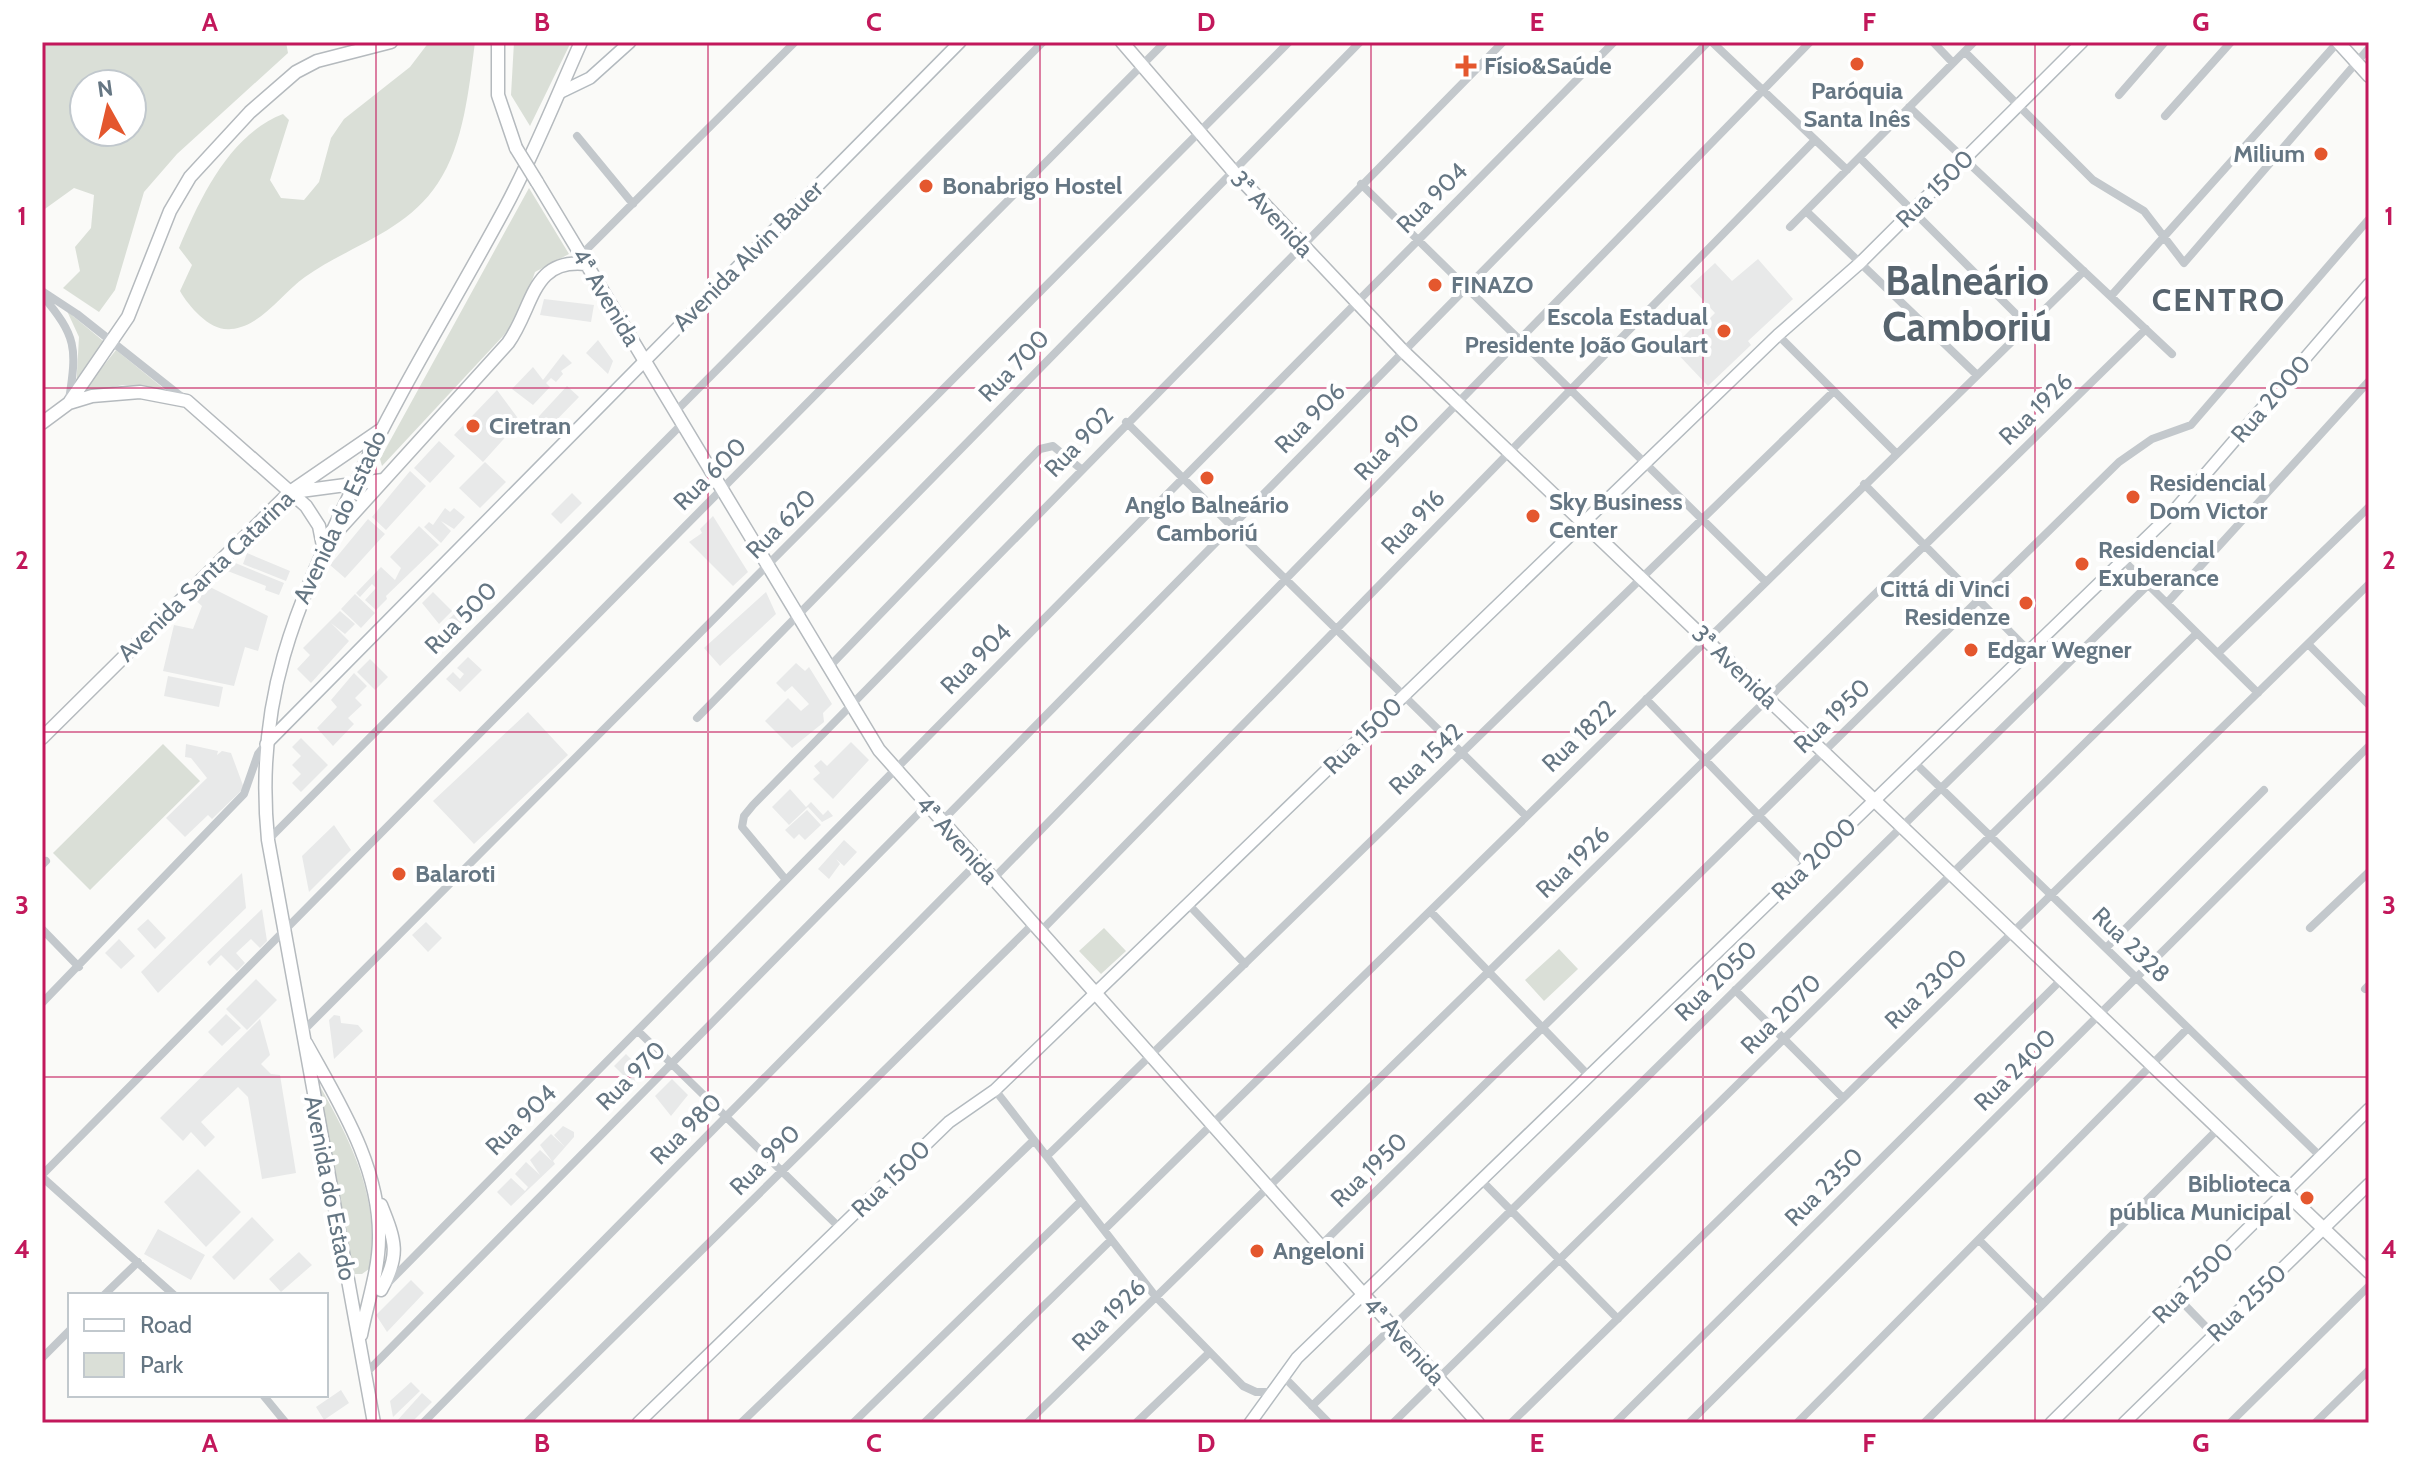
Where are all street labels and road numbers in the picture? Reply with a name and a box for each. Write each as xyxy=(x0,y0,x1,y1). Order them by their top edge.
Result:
street label: Rua 1500 xyxy=(1890,144,1980,234)
street label: Rua 904 xyxy=(1390,156,1473,239)
street label: 3ª Avenida xyxy=(1225,164,1320,263)
street label: Avenida Alvin Bauer xyxy=(666,174,829,337)
street label: 4ª Avenida xyxy=(566,243,647,351)
street label: Rua 700 xyxy=(972,324,1055,408)
street label: Rua 2000 xyxy=(2225,349,2317,448)
street label: Rua 1926 xyxy=(1993,366,2079,451)
street label: Rua 906 xyxy=(1268,376,1351,459)
street label: Rua 902 xyxy=(1038,400,1119,483)
street label: Rua 910 xyxy=(1348,407,1426,486)
street label: Avenida do Estado xyxy=(287,426,392,608)
street label: Rua 600 xyxy=(667,431,752,516)
street label: Rua 620 xyxy=(740,483,822,565)
street label: Rua 916 xyxy=(1375,483,1450,560)
street label: Avenida Santa Catarina xyxy=(112,484,300,667)
street label: Rua 500 xyxy=(419,576,503,660)
street label: Rua 904 xyxy=(934,617,1017,700)
street label: 3ª Avenida xyxy=(1686,619,1785,715)
street label: Rua 1950 xyxy=(1787,672,1876,759)
street label: Rua 1500 xyxy=(1317,691,1408,780)
street label: Rua 1822 xyxy=(1536,694,1622,778)
street label: Rua 1542 xyxy=(1383,717,1468,801)
street label: 4ª Avenida xyxy=(910,790,1005,890)
street label: Rua 2000 xyxy=(1765,811,1862,906)
street label: Rua 1926 xyxy=(1530,819,1616,904)
street label: Rua 2328 xyxy=(2087,901,2176,989)
street label: Rua 2050 xyxy=(1669,935,1763,1027)
street label: Rua 2300 xyxy=(1879,943,1973,1035)
street label: Rua 2070 xyxy=(1735,968,1827,1060)
street label: Rua 2400 xyxy=(1968,1023,2062,1117)
street label: Rua 970 xyxy=(590,1035,671,1116)
street label: Rua 904 xyxy=(479,1078,562,1161)
street label: Rua 980 xyxy=(644,1087,727,1170)
street label: Avenida do Estado xyxy=(298,1093,363,1283)
street label: Rua 990 xyxy=(723,1118,806,1201)
street label: Rua 1950 xyxy=(1324,1126,1413,1213)
street label: Rua 1500 xyxy=(845,1134,936,1223)
street label: Rua 2350 xyxy=(1778,1141,1869,1232)
street label: Rua 2500 xyxy=(2146,1236,2239,1329)
street label: Rua 2550 xyxy=(2201,1258,2292,1347)
street label: Rua 1926 xyxy=(1066,1272,1152,1357)
street label: 4ª Avenida xyxy=(1357,1291,1452,1391)

